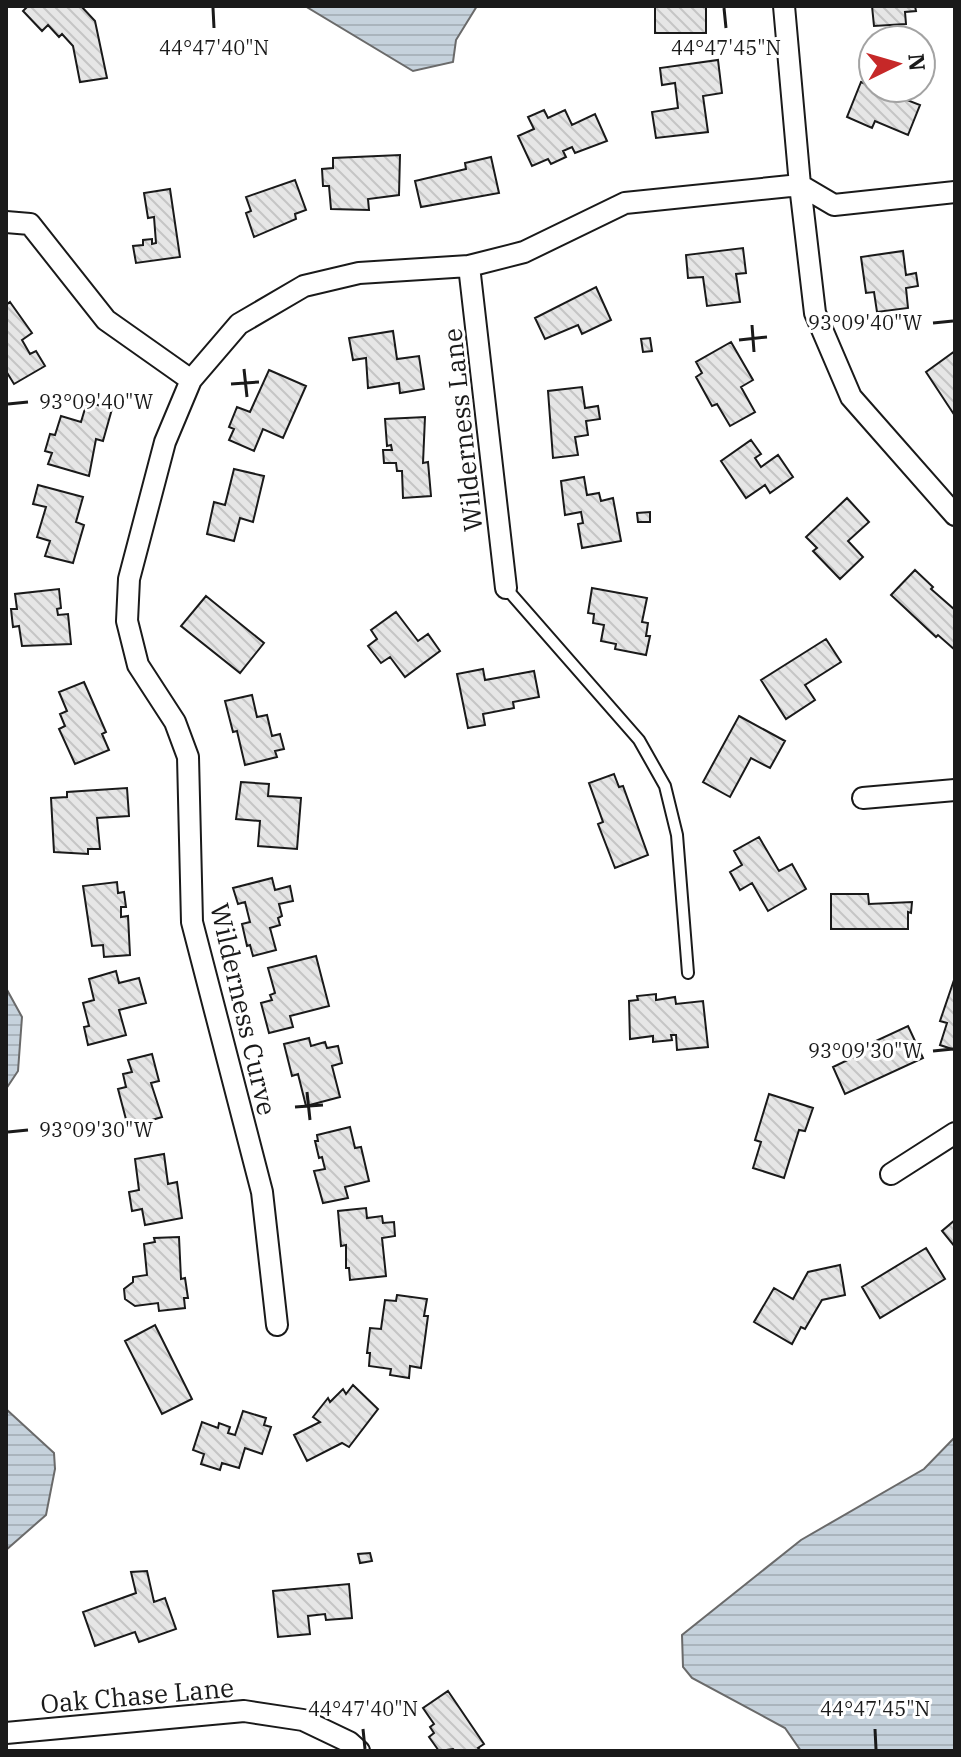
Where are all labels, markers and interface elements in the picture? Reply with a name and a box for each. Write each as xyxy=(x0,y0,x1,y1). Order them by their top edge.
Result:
north arrow xyxy=(857,24,937,104)
text: 44°47'40"N xyxy=(159,34,269,61)
text: 44°47'45"N xyxy=(671,34,781,61)
text: N xyxy=(902,52,933,72)
text: 93°09'40"W xyxy=(808,309,922,336)
street label: Wilderness Lane xyxy=(434,327,490,533)
text: 93°09'40"W xyxy=(39,388,153,415)
street label: Wilderness Curve xyxy=(203,900,285,1118)
text: 93°09'30"W xyxy=(808,1037,922,1064)
text: 93°09'30"W xyxy=(39,1116,153,1143)
street label: Oak Chase Lane xyxy=(39,1670,235,1720)
text: 44°47'40"N xyxy=(308,1695,418,1722)
text: 44°47'45"N xyxy=(820,1695,930,1722)

